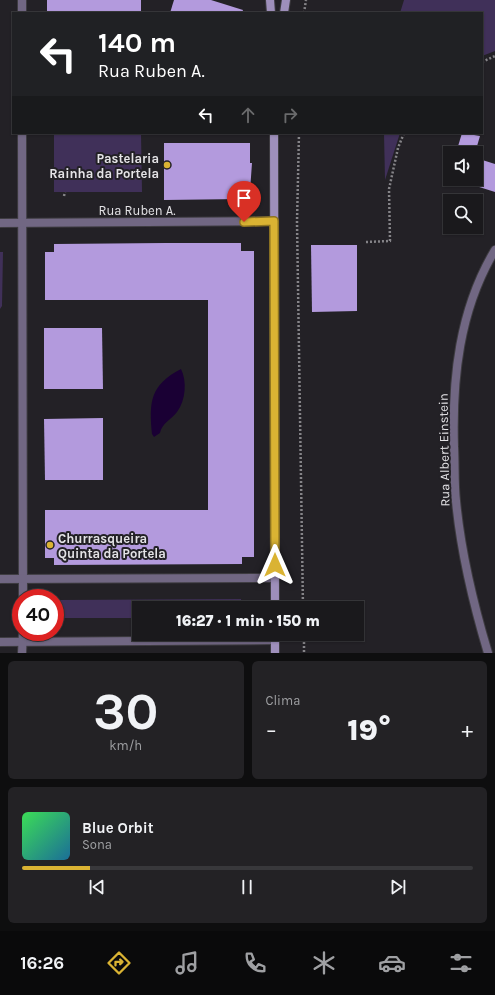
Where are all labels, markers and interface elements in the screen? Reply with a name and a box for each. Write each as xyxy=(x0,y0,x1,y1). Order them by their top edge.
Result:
text: 140 m xyxy=(98,26,176,59)
icon: left xyxy=(32,28,84,80)
text: Rua Ruben A. xyxy=(98,60,205,82)
icon: left xyxy=(195,104,217,126)
icon: ahead xyxy=(237,104,259,126)
icon: right xyxy=(279,104,301,126)
map controls xyxy=(443,146,483,234)
button: sound xyxy=(443,146,483,186)
place label: Pastelaria Rainha da Portela xyxy=(49,151,159,181)
marker: Pastelaria Rainha da Portela xyxy=(162,160,172,170)
pin xyxy=(227,181,261,222)
icon: arrive xyxy=(233,187,255,209)
button: search xyxy=(443,194,483,234)
street label: Rua Ruben A. xyxy=(98,203,176,218)
street label: Rua Albert Einstein xyxy=(436,393,452,507)
place label: Churrasqueira Quinta da Portela xyxy=(58,531,166,561)
marker: Churrasqueira Quinta da Portela xyxy=(45,540,55,550)
position arrow xyxy=(254,544,296,586)
speed limit sign: 40 xyxy=(12,589,64,641)
text: 16:27 · 1 min · 150 m xyxy=(176,612,320,630)
text: 30 xyxy=(93,681,158,742)
text: Clima xyxy=(266,693,300,708)
text: 19° xyxy=(347,712,391,748)
text: − xyxy=(266,717,277,743)
text: + xyxy=(461,717,473,743)
text: km/h xyxy=(109,738,142,753)
text: Blue Orbit xyxy=(82,819,154,837)
text: Sona xyxy=(82,837,112,852)
icon: previous xyxy=(86,876,108,898)
icon: pause xyxy=(236,876,258,898)
icon: next xyxy=(387,876,409,898)
icon: directions xyxy=(105,949,133,977)
icon: music xyxy=(173,949,201,977)
icon: phone xyxy=(241,949,269,977)
icon: climate xyxy=(310,949,338,977)
icon: car xyxy=(378,949,406,977)
icon: filters xyxy=(447,949,475,977)
text: 16:26 xyxy=(20,952,64,974)

